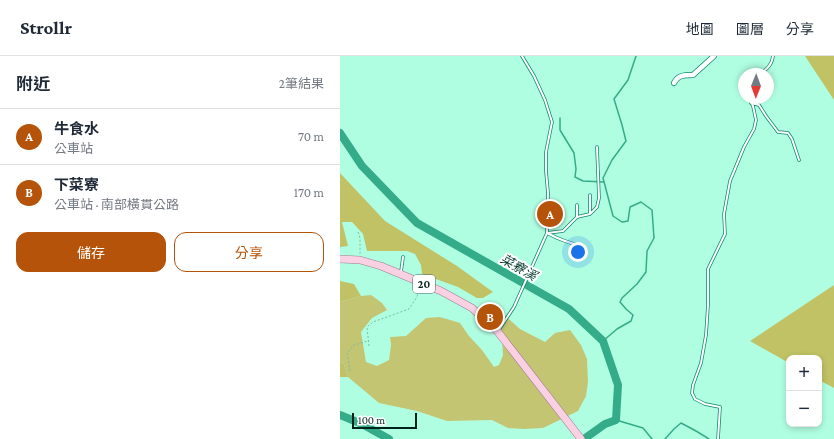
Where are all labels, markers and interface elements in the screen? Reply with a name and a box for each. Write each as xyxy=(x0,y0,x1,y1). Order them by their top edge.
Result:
text: Strollr xyxy=(20,17,72,38)
text: 地圖 xyxy=(686,21,714,37)
text: 圖層 xyxy=(736,21,764,37)
text: 分享 xyxy=(786,21,814,37)
north arrow xyxy=(738,68,774,104)
text: 附近 xyxy=(16,75,50,94)
text: 2筆結果 xyxy=(279,76,324,91)
text: 牛食水 xyxy=(54,121,99,137)
text: A xyxy=(25,129,33,144)
text: 70 m xyxy=(298,129,324,144)
text: 公車站 xyxy=(54,141,93,156)
text: 下菜寮 xyxy=(54,177,99,193)
text: B xyxy=(25,185,33,200)
text: 170 m xyxy=(294,185,324,200)
text: 公車站 · 南部橫貫公路 xyxy=(54,197,179,212)
pin: A xyxy=(537,199,563,229)
button: 儲存 xyxy=(16,232,166,272)
button: 分享 xyxy=(174,232,324,272)
your location xyxy=(568,242,588,262)
water label: 菜竂溪 xyxy=(498,251,541,285)
road number: 20 xyxy=(413,275,435,293)
pin: B xyxy=(477,302,503,332)
map controls xyxy=(786,355,822,427)
button: + xyxy=(786,355,822,391)
button: − xyxy=(786,391,822,427)
scale bar xyxy=(352,411,417,430)
text: 100 m xyxy=(358,414,385,426)

